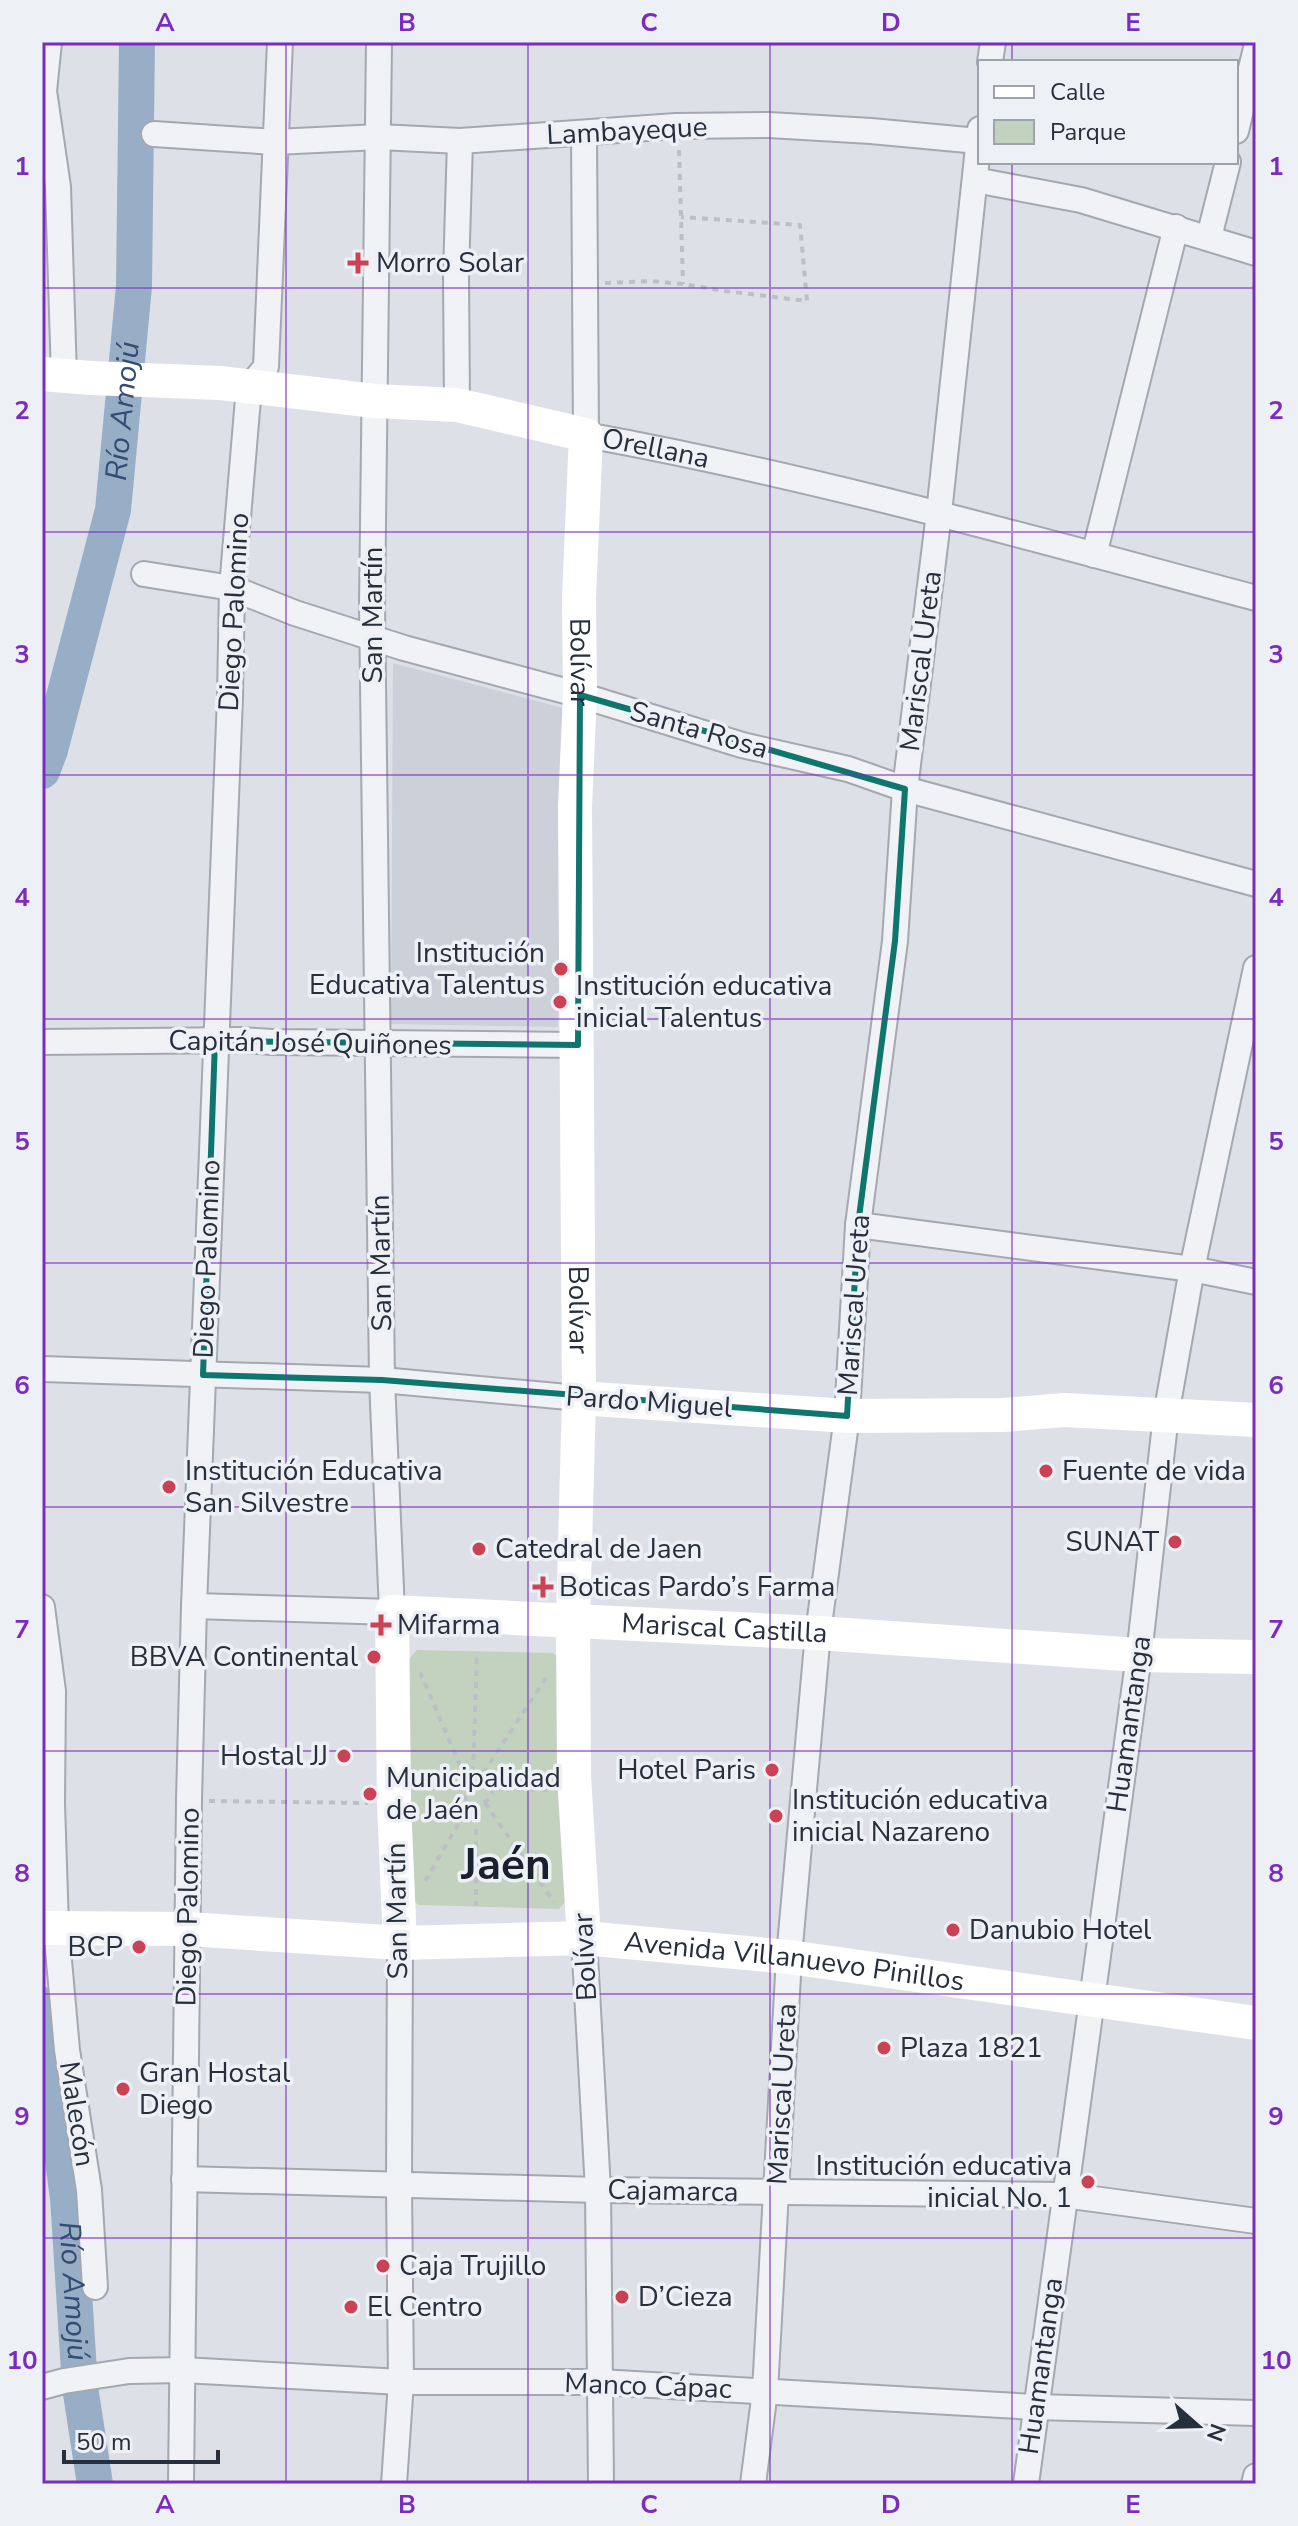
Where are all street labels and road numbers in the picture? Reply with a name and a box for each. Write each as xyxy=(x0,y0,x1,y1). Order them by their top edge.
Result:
street label: Lambayeque xyxy=(546,108,708,154)
street label: Orellana xyxy=(599,419,713,478)
street label: Diego Palomino xyxy=(210,512,258,712)
street label: San Martín xyxy=(354,547,392,683)
street label: Mariscal Ureta xyxy=(891,569,951,753)
street label: Bolívar xyxy=(560,618,599,707)
street label: Santa Rosa xyxy=(625,692,773,768)
street label: Capitán José Quiñones xyxy=(168,1022,452,1064)
street label: Diego Palomino xyxy=(185,1159,229,1359)
street label: San Martín xyxy=(361,1194,401,1332)
street label: Mariscal Ureta xyxy=(829,1213,879,1397)
street label: Bolívar xyxy=(559,1266,598,1354)
street label: Pardo Miguel xyxy=(565,1377,734,1427)
street label: Mariscal Castilla xyxy=(620,1604,829,1653)
street label: Huamantanga xyxy=(1098,1633,1160,1815)
street label: Diego Palomino xyxy=(167,1807,209,2007)
street label: San Martín xyxy=(377,1842,417,1980)
street label: Bolívar xyxy=(564,1912,606,2002)
street label: Avenida Villanuevo Pinillos xyxy=(622,1923,967,2001)
street label: Mariscal Ureta xyxy=(758,2002,806,2186)
street label: Malecón xyxy=(50,2059,104,2169)
street label: Cajamarca xyxy=(607,2171,739,2211)
street label: Huamantanga xyxy=(1010,2275,1072,2457)
street label: Manco Cápac xyxy=(564,2364,732,2408)

